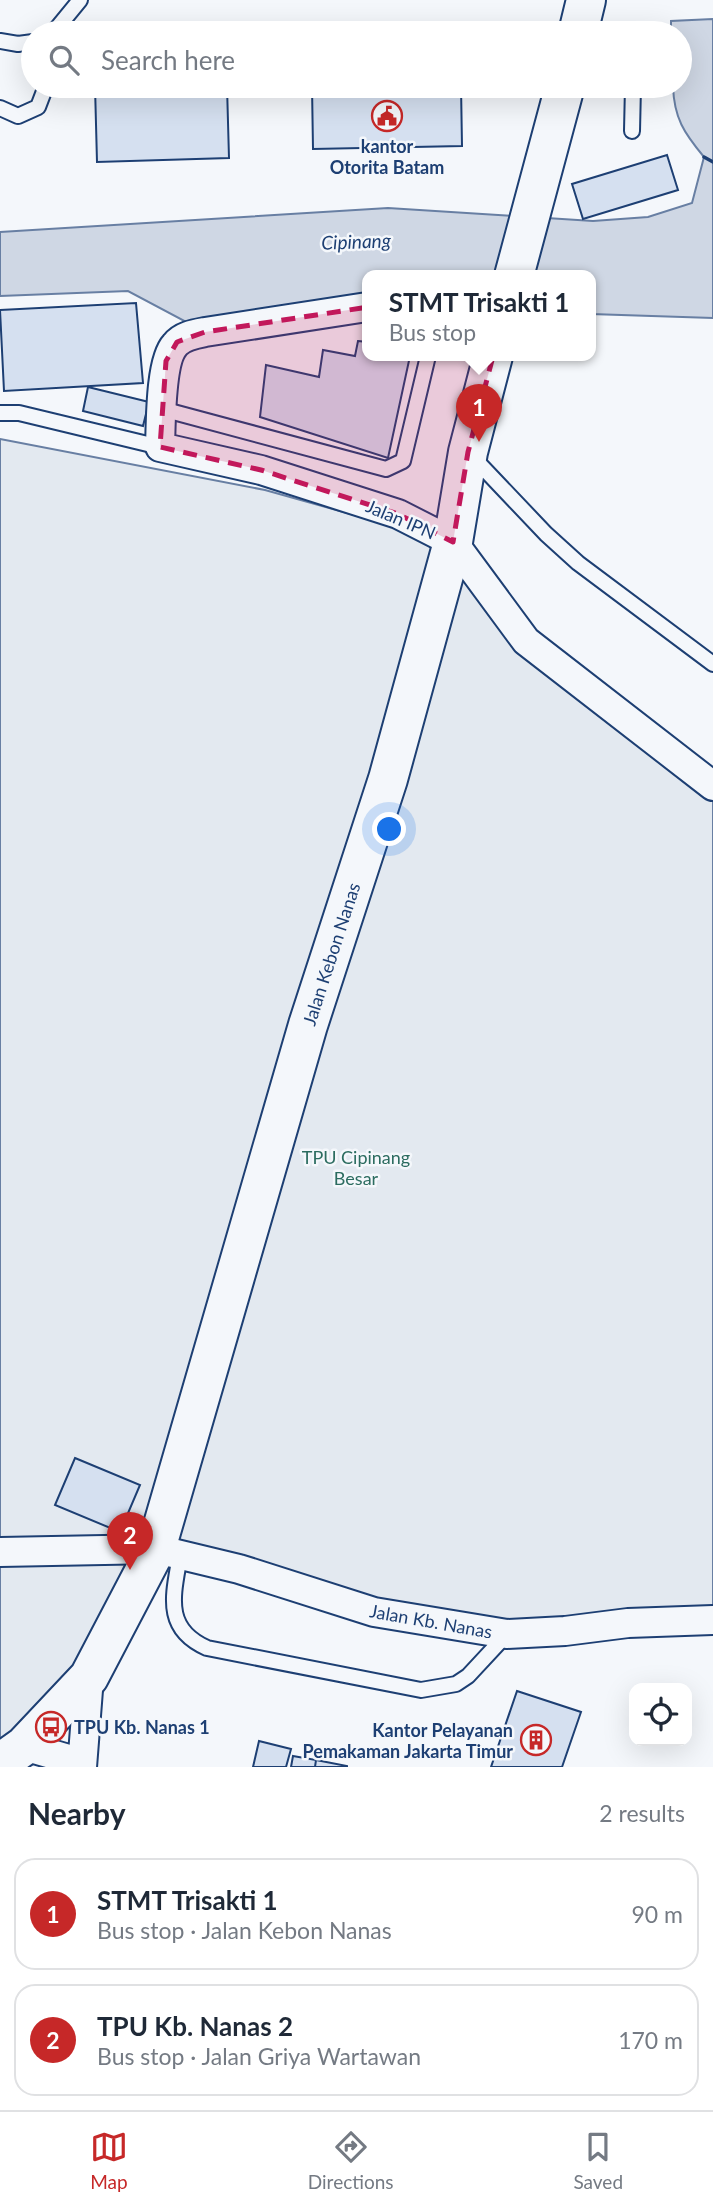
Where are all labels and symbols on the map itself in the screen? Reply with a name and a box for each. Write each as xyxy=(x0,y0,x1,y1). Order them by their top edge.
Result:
public building icon: kantor Otorita Batam xyxy=(370,99,404,133)
place label: kantor Otorita Batam xyxy=(330,135,444,178)
water label: Cipinang xyxy=(321,228,392,254)
pin: 1 xyxy=(456,384,502,442)
street label: Jalan IPN xyxy=(363,494,439,544)
your location xyxy=(372,812,406,846)
street label: Jalan Kebon Nanas xyxy=(298,880,365,1028)
park label: TPU Cipinang Besar xyxy=(302,1146,410,1189)
pin: 2 xyxy=(107,1512,153,1570)
street label: Jalan Kb. Nanas xyxy=(368,1599,494,1643)
bus stop icon: TPU Kb. Nanas 1 xyxy=(34,1710,68,1744)
place label: TPU Kb. Nanas 1 xyxy=(74,1716,210,1738)
place label: Kantor Pelayanan Pemakaman Jakarta Timur xyxy=(303,1719,513,1762)
building icon: Kantor Pelayanan Pemakaman Jakarta Timur xyxy=(519,1723,553,1757)

